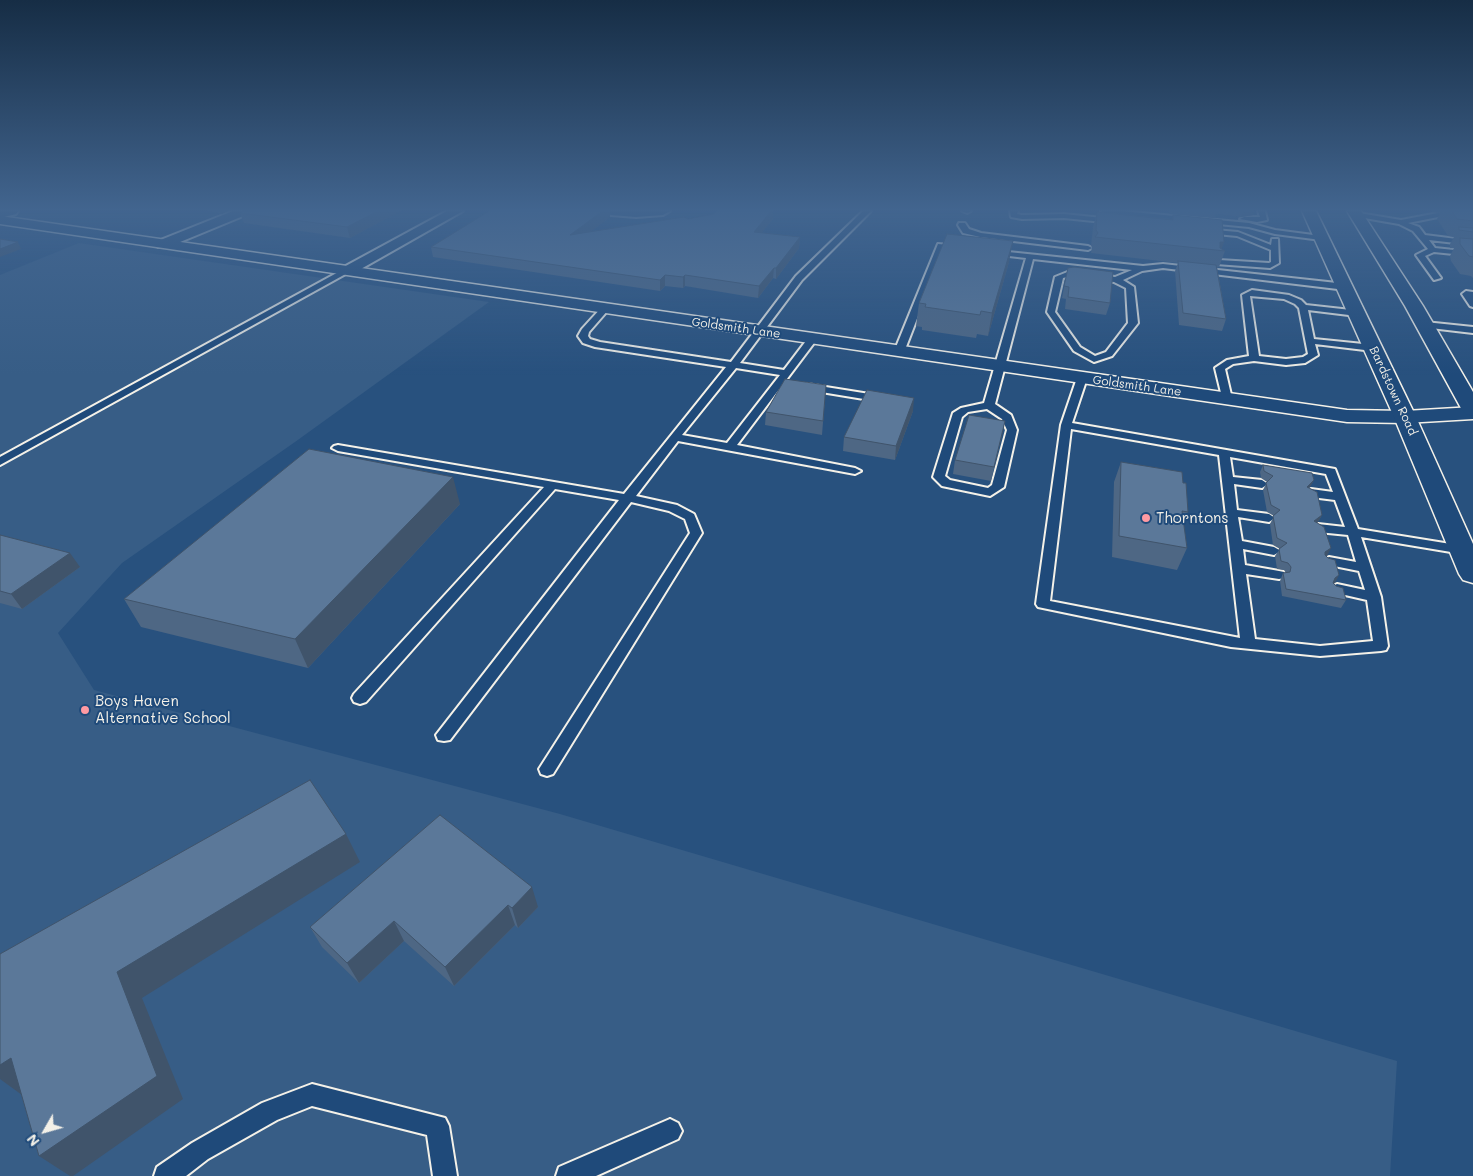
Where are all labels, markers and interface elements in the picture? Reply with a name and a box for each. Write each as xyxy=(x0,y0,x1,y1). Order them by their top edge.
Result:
street label: Goldsmith Lane xyxy=(691,315,781,341)
street label: Bardstown Road xyxy=(1366,344,1420,438)
street label: Goldsmith Lane xyxy=(1092,373,1182,399)
place label: Thorntons xyxy=(1156,509,1229,527)
marker: Thorntons xyxy=(1140,512,1152,524)
place label: Boys Haven Alternative School xyxy=(95,692,231,727)
marker: Boys Haven Alternative School xyxy=(79,704,91,716)
north arrow xyxy=(20,1106,70,1156)
text: N xyxy=(22,1131,44,1151)

